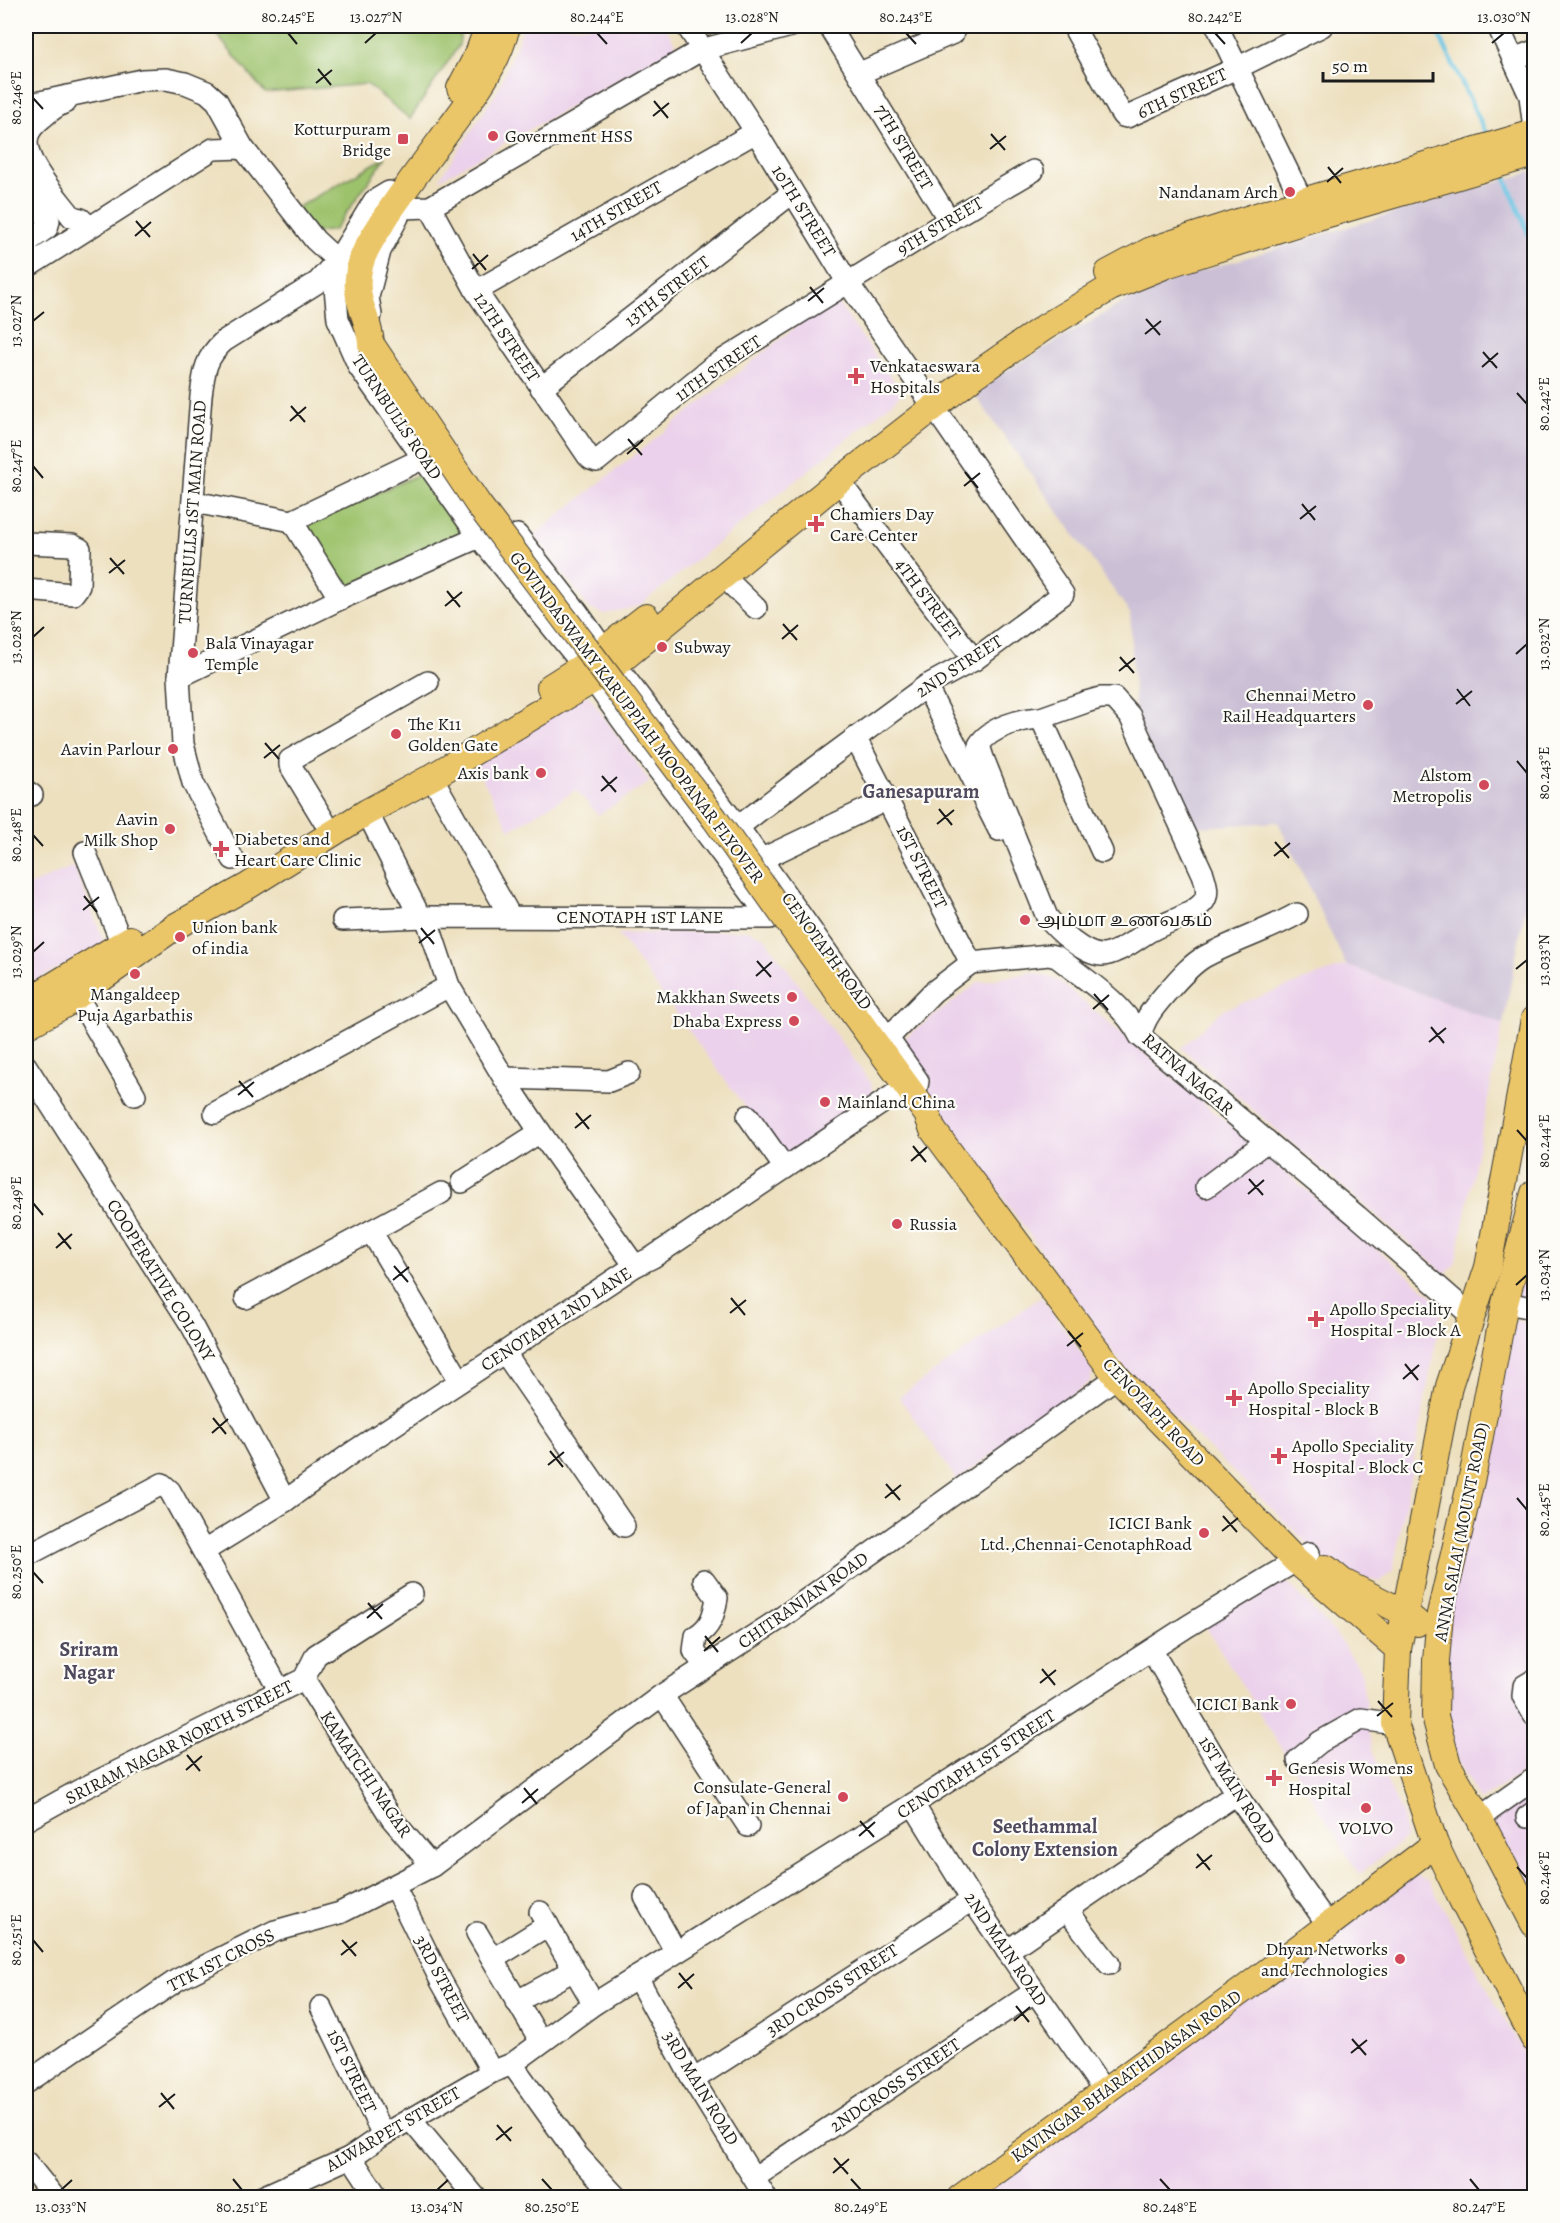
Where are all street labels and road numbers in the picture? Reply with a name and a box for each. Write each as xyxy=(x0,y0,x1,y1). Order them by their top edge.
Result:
street label: 6TH STREET xyxy=(1133,62,1231,124)
street label: 7TH STREET xyxy=(869,100,939,194)
street label: 10TH STREET xyxy=(766,160,842,262)
street label: 14TH STREET xyxy=(566,175,667,247)
street label: 9TH STREET xyxy=(892,191,988,261)
street label: 13TH STREET xyxy=(619,250,715,332)
street label: 12TH STREET xyxy=(468,288,546,387)
street label: 11TH STREET xyxy=(670,329,766,407)
street label: TURNBULLS ROAD xyxy=(346,350,448,484)
street label: TURNBULLS 1ST MAIN ROAD xyxy=(172,399,212,625)
street label: GOVINDASWAMY KARUPPIAH MOOPANAR FLYOVER xyxy=(504,546,770,888)
street label: 4TH STREET xyxy=(889,553,967,645)
street label: 2ND STREET xyxy=(911,629,1007,703)
street label: 1ST STREET xyxy=(891,821,953,913)
street label: CENOTAPH ROAD xyxy=(776,887,878,1015)
street label: CENOTAPH 1ST LANE xyxy=(557,905,723,929)
street label: RATNA NAGAR xyxy=(1137,1027,1239,1121)
street label: COOPERATIVE COLONY xyxy=(101,1194,221,1367)
street label: CENOTAPH 2ND LANE xyxy=(476,1261,636,1377)
street label: CENOTAPH ROAD xyxy=(1097,1353,1211,1471)
street label: ANNA SALAI (MOUNT ROAD) xyxy=(1428,1421,1494,1644)
street label: CHITRANJAN ROAD xyxy=(733,1546,873,1654)
street label: SRIRAM NAGAR NORTH STREET xyxy=(61,1674,297,1810)
street label: CENOTAPH 1ST STREET xyxy=(892,1704,1060,1824)
street label: KAMATCHI NAGAR xyxy=(315,1706,417,1842)
street label: 1ST MAIN ROAD xyxy=(1193,1731,1281,1849)
street label: 2ND MAIN ROAD xyxy=(959,1887,1053,2011)
street label: TTK 1ST CROSS xyxy=(163,1923,279,1997)
street label: 3RD STREET xyxy=(409,1931,475,2027)
street label: 3RD CROSS STREET xyxy=(761,1938,903,2042)
street label: KAVINGAR BHARATHIDASAN ROAD xyxy=(1006,1984,1246,2168)
street label: 1ST STREET xyxy=(321,2025,383,2117)
street label: 3RD MAIN ROAD xyxy=(657,2026,745,2150)
street label: 2NDCROSS STREET xyxy=(825,2032,965,2138)
street label: ALWARPET STREET xyxy=(320,2081,465,2178)

